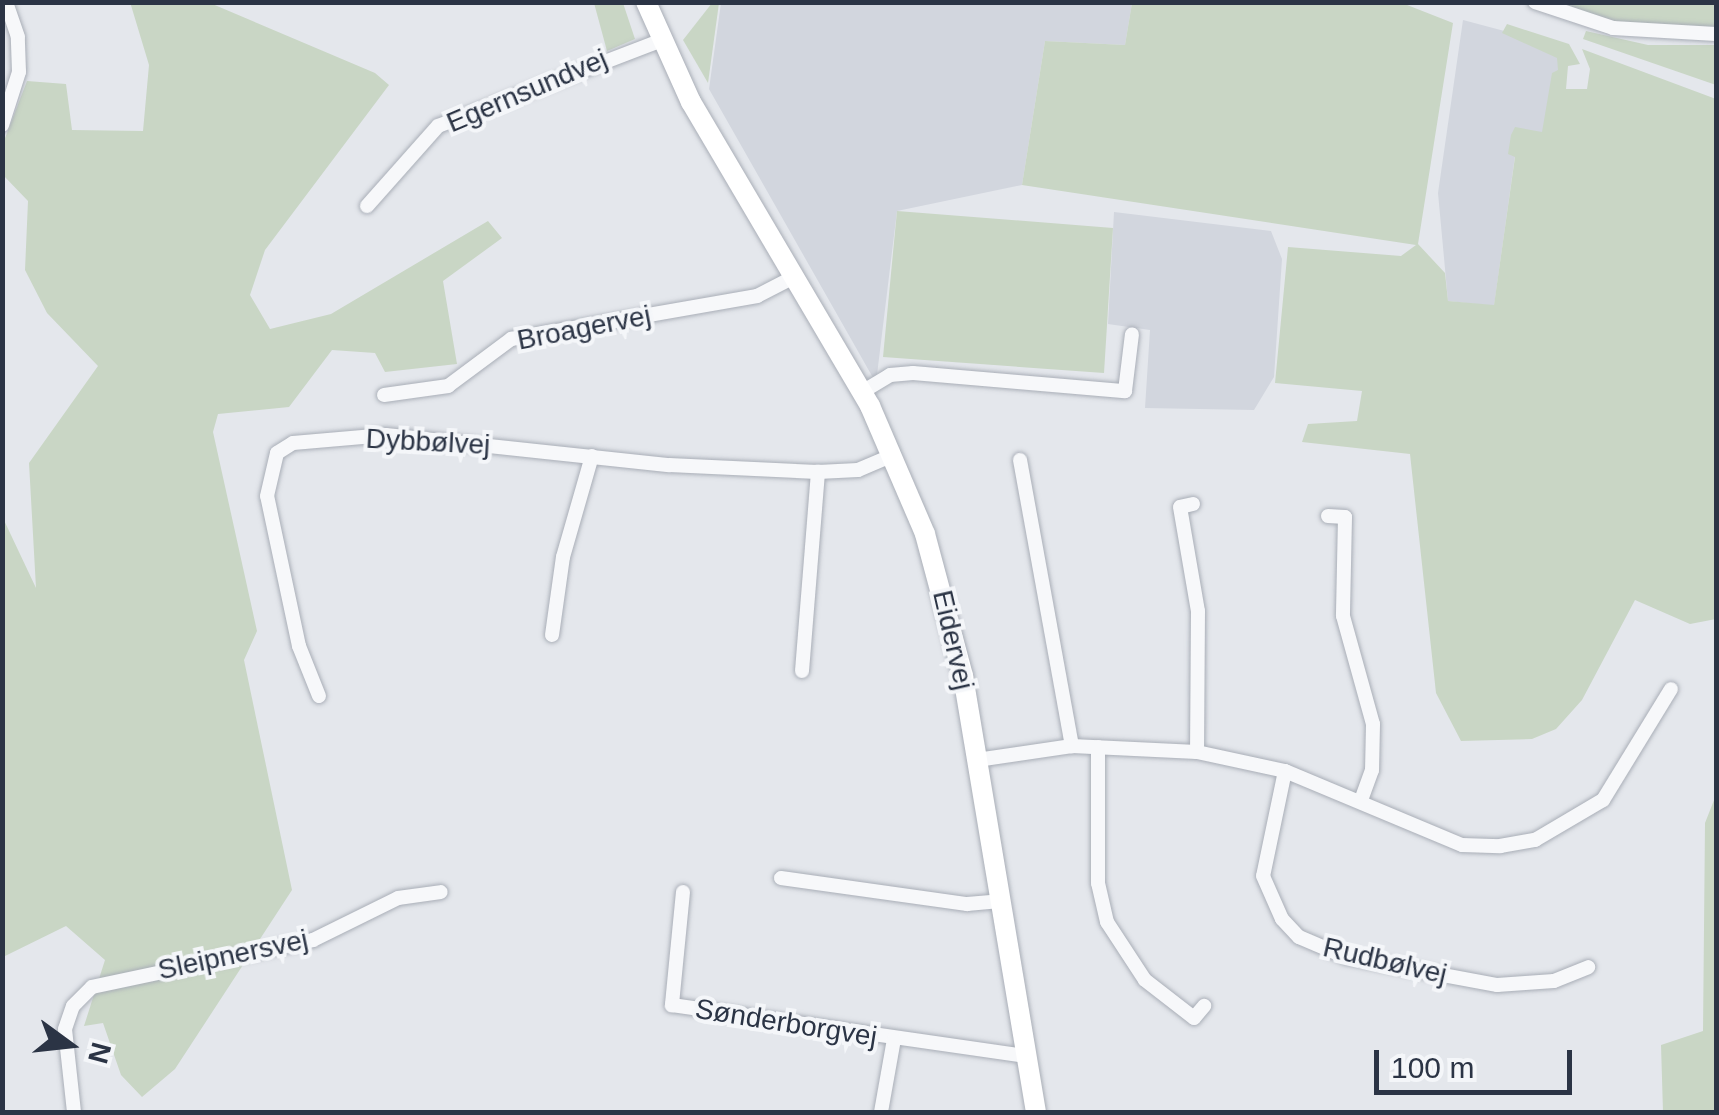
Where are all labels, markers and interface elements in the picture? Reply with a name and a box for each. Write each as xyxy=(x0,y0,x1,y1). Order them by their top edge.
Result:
street label: Egernsundvej xyxy=(442,42,612,140)
street label: Broagervej xyxy=(514,299,654,357)
street label: Dybbølvej xyxy=(365,422,491,462)
street label: Eidervej xyxy=(925,587,981,693)
street label: Sleipnersvej xyxy=(155,923,311,987)
street label: Rudbølvej xyxy=(1320,930,1450,992)
street label: Sønderborgvej xyxy=(693,992,879,1054)
north arrow xyxy=(20,995,120,1095)
scale bar xyxy=(1379,1030,1576,1092)
text: N xyxy=(82,1039,117,1067)
text: 100 m xyxy=(1391,1051,1474,1084)

